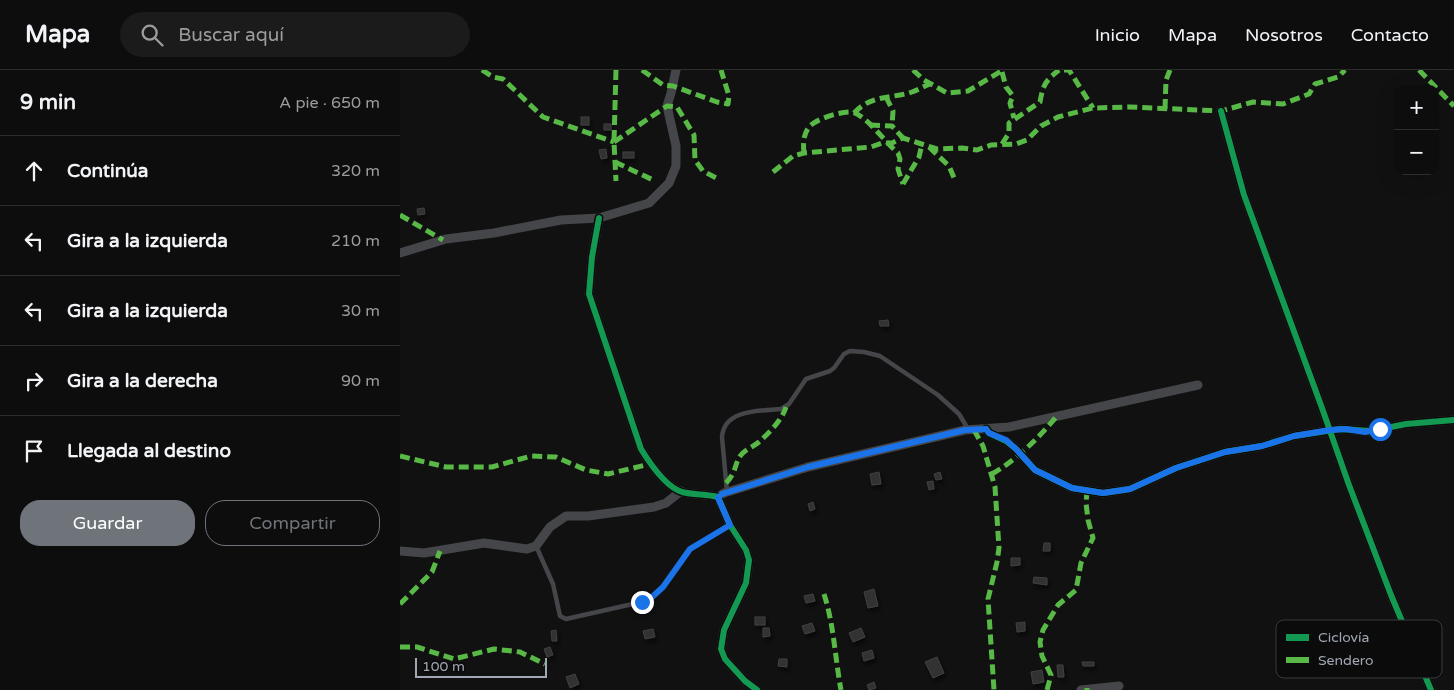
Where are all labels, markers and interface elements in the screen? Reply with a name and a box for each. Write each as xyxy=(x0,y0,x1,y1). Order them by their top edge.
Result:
search box xyxy=(120,12,470,57)
text: Mapa xyxy=(25,20,90,49)
icon: search xyxy=(138,21,166,49)
text: Buscar aquí xyxy=(178,24,284,46)
text: Inicio xyxy=(1095,24,1140,46)
text: Mapa xyxy=(1168,24,1217,46)
text: Nosotros xyxy=(1245,24,1323,46)
text: Contacto xyxy=(1351,24,1429,46)
map controls xyxy=(1394,85,1439,175)
button: + xyxy=(1394,85,1439,130)
text: 9 min xyxy=(20,90,76,115)
text: A pie · 650 m xyxy=(279,93,380,113)
button: − xyxy=(1394,130,1439,175)
icon: ahead xyxy=(20,157,48,185)
text: Continúa xyxy=(67,160,149,182)
text: 320 m xyxy=(331,161,380,181)
icon: left xyxy=(20,227,48,255)
text: Gira a la izquierda xyxy=(67,230,228,252)
text: 210 m xyxy=(331,231,380,251)
icon: left xyxy=(20,297,48,325)
text: Gira a la izquierda xyxy=(67,300,228,322)
text: 30 m xyxy=(341,301,380,321)
icon: right xyxy=(20,367,48,395)
text: Gira a la derecha xyxy=(67,370,218,392)
text: 90 m xyxy=(341,371,380,391)
route start xyxy=(1369,418,1392,441)
icon: arrive xyxy=(20,437,48,465)
text: Llegada al destino xyxy=(67,440,231,462)
button: Guardar xyxy=(20,500,195,546)
button: Compartir xyxy=(205,500,380,546)
route end xyxy=(631,591,654,614)
legend xyxy=(1276,620,1442,678)
text: Ciclovía xyxy=(1318,629,1369,646)
text: Sendero xyxy=(1318,652,1374,669)
scale bar xyxy=(415,655,548,678)
text: 100 m xyxy=(422,658,465,675)

